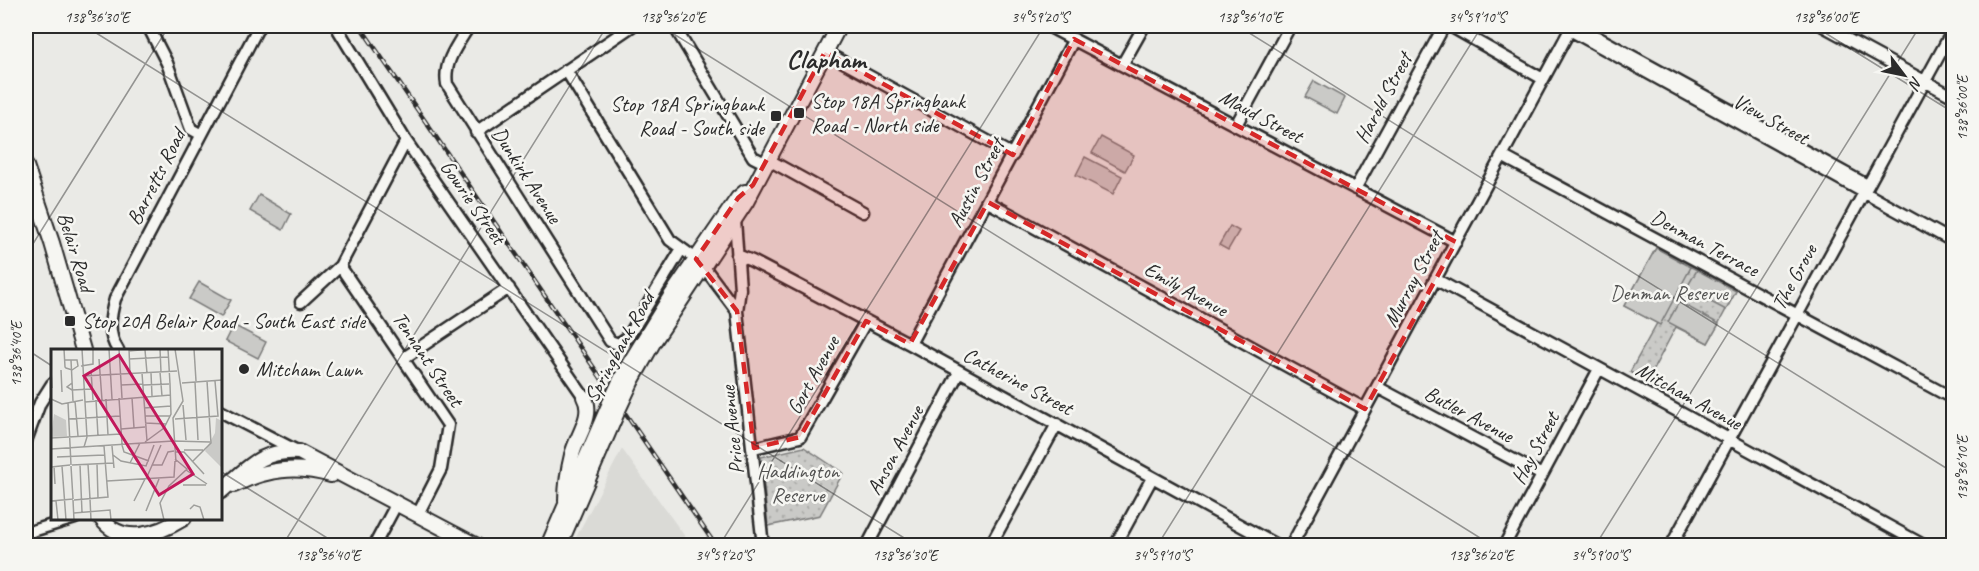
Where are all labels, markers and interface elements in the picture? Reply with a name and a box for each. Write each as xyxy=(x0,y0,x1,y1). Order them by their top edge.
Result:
text: 138°36'30"E xyxy=(65,8,131,27)
text: 138°36'20"E xyxy=(641,8,707,27)
text: 34°59'20"S xyxy=(1011,8,1071,27)
text: 138°36'10"E xyxy=(1218,8,1284,27)
text: 34°59'10"S xyxy=(1448,8,1508,27)
text: 138°36'00"E xyxy=(1794,8,1860,27)
district label: Clapham xyxy=(786,42,868,76)
north arrow xyxy=(1874,45,1934,105)
street label: Harold Street xyxy=(1348,46,1419,148)
text: N xyxy=(1903,73,1927,95)
text: 138°36'00"E xyxy=(1953,74,1972,140)
street label: Maud Street xyxy=(1215,83,1309,150)
place label: Stop 18A Springbank Road - North side xyxy=(811,88,967,138)
street label: View Street xyxy=(1729,88,1815,151)
place label: Stop 18A Springbank Road - South side xyxy=(610,91,766,141)
marker: Stop 18A Springbank Road - North side xyxy=(792,106,806,120)
marker: Stop 18A Springbank Road - South side xyxy=(769,109,783,123)
street label: Barretts Road xyxy=(121,122,192,229)
street label: Dunkirk Avenue xyxy=(486,122,568,229)
street label: Austin Street xyxy=(942,132,1012,232)
street label: Gowrie Street xyxy=(435,155,513,251)
street label: Denman Terrace xyxy=(1647,204,1764,283)
street label: Belair Road xyxy=(52,209,101,297)
street label: Murray Street xyxy=(1377,224,1450,331)
street label: The Grove xyxy=(1765,239,1823,314)
street label: Emily Avenue xyxy=(1140,256,1234,323)
park label: Denman Reserve xyxy=(1610,280,1729,306)
street label: Springbank Road xyxy=(578,284,662,407)
street label: Tennant Street xyxy=(387,307,470,413)
place label: Stop 20A Belair Road - South East side xyxy=(82,308,366,334)
marker: Stop 20A Belair Road - South East side xyxy=(63,314,77,328)
text: 138°36'40"E xyxy=(7,320,26,386)
street label: Gort Avenue xyxy=(781,329,846,419)
street label: Catherine Street xyxy=(959,341,1079,422)
inset map xyxy=(51,349,222,520)
place label: Mitcham Lawn xyxy=(256,356,364,382)
street label: Mitcham Avenue xyxy=(1632,356,1747,436)
marker: Mitcham Lawn xyxy=(237,362,251,376)
street label: Butler Avenue xyxy=(1420,380,1519,449)
street label: Price Avenue xyxy=(714,383,750,476)
street label: Anson Avenue xyxy=(861,399,930,499)
street label: Hay Street xyxy=(1505,406,1566,489)
text: 138°36'10"E xyxy=(1953,434,1972,500)
park label: Haddington Reserve xyxy=(757,458,841,508)
text: 138°36'40"E xyxy=(296,546,362,565)
text: 34°59'20"S xyxy=(695,546,755,565)
text: 138°36'30"E xyxy=(873,546,939,565)
text: 34°59'10"S xyxy=(1133,546,1193,565)
text: 138°36'20"E xyxy=(1449,546,1515,565)
text: 34°59'00"S xyxy=(1571,546,1631,565)

